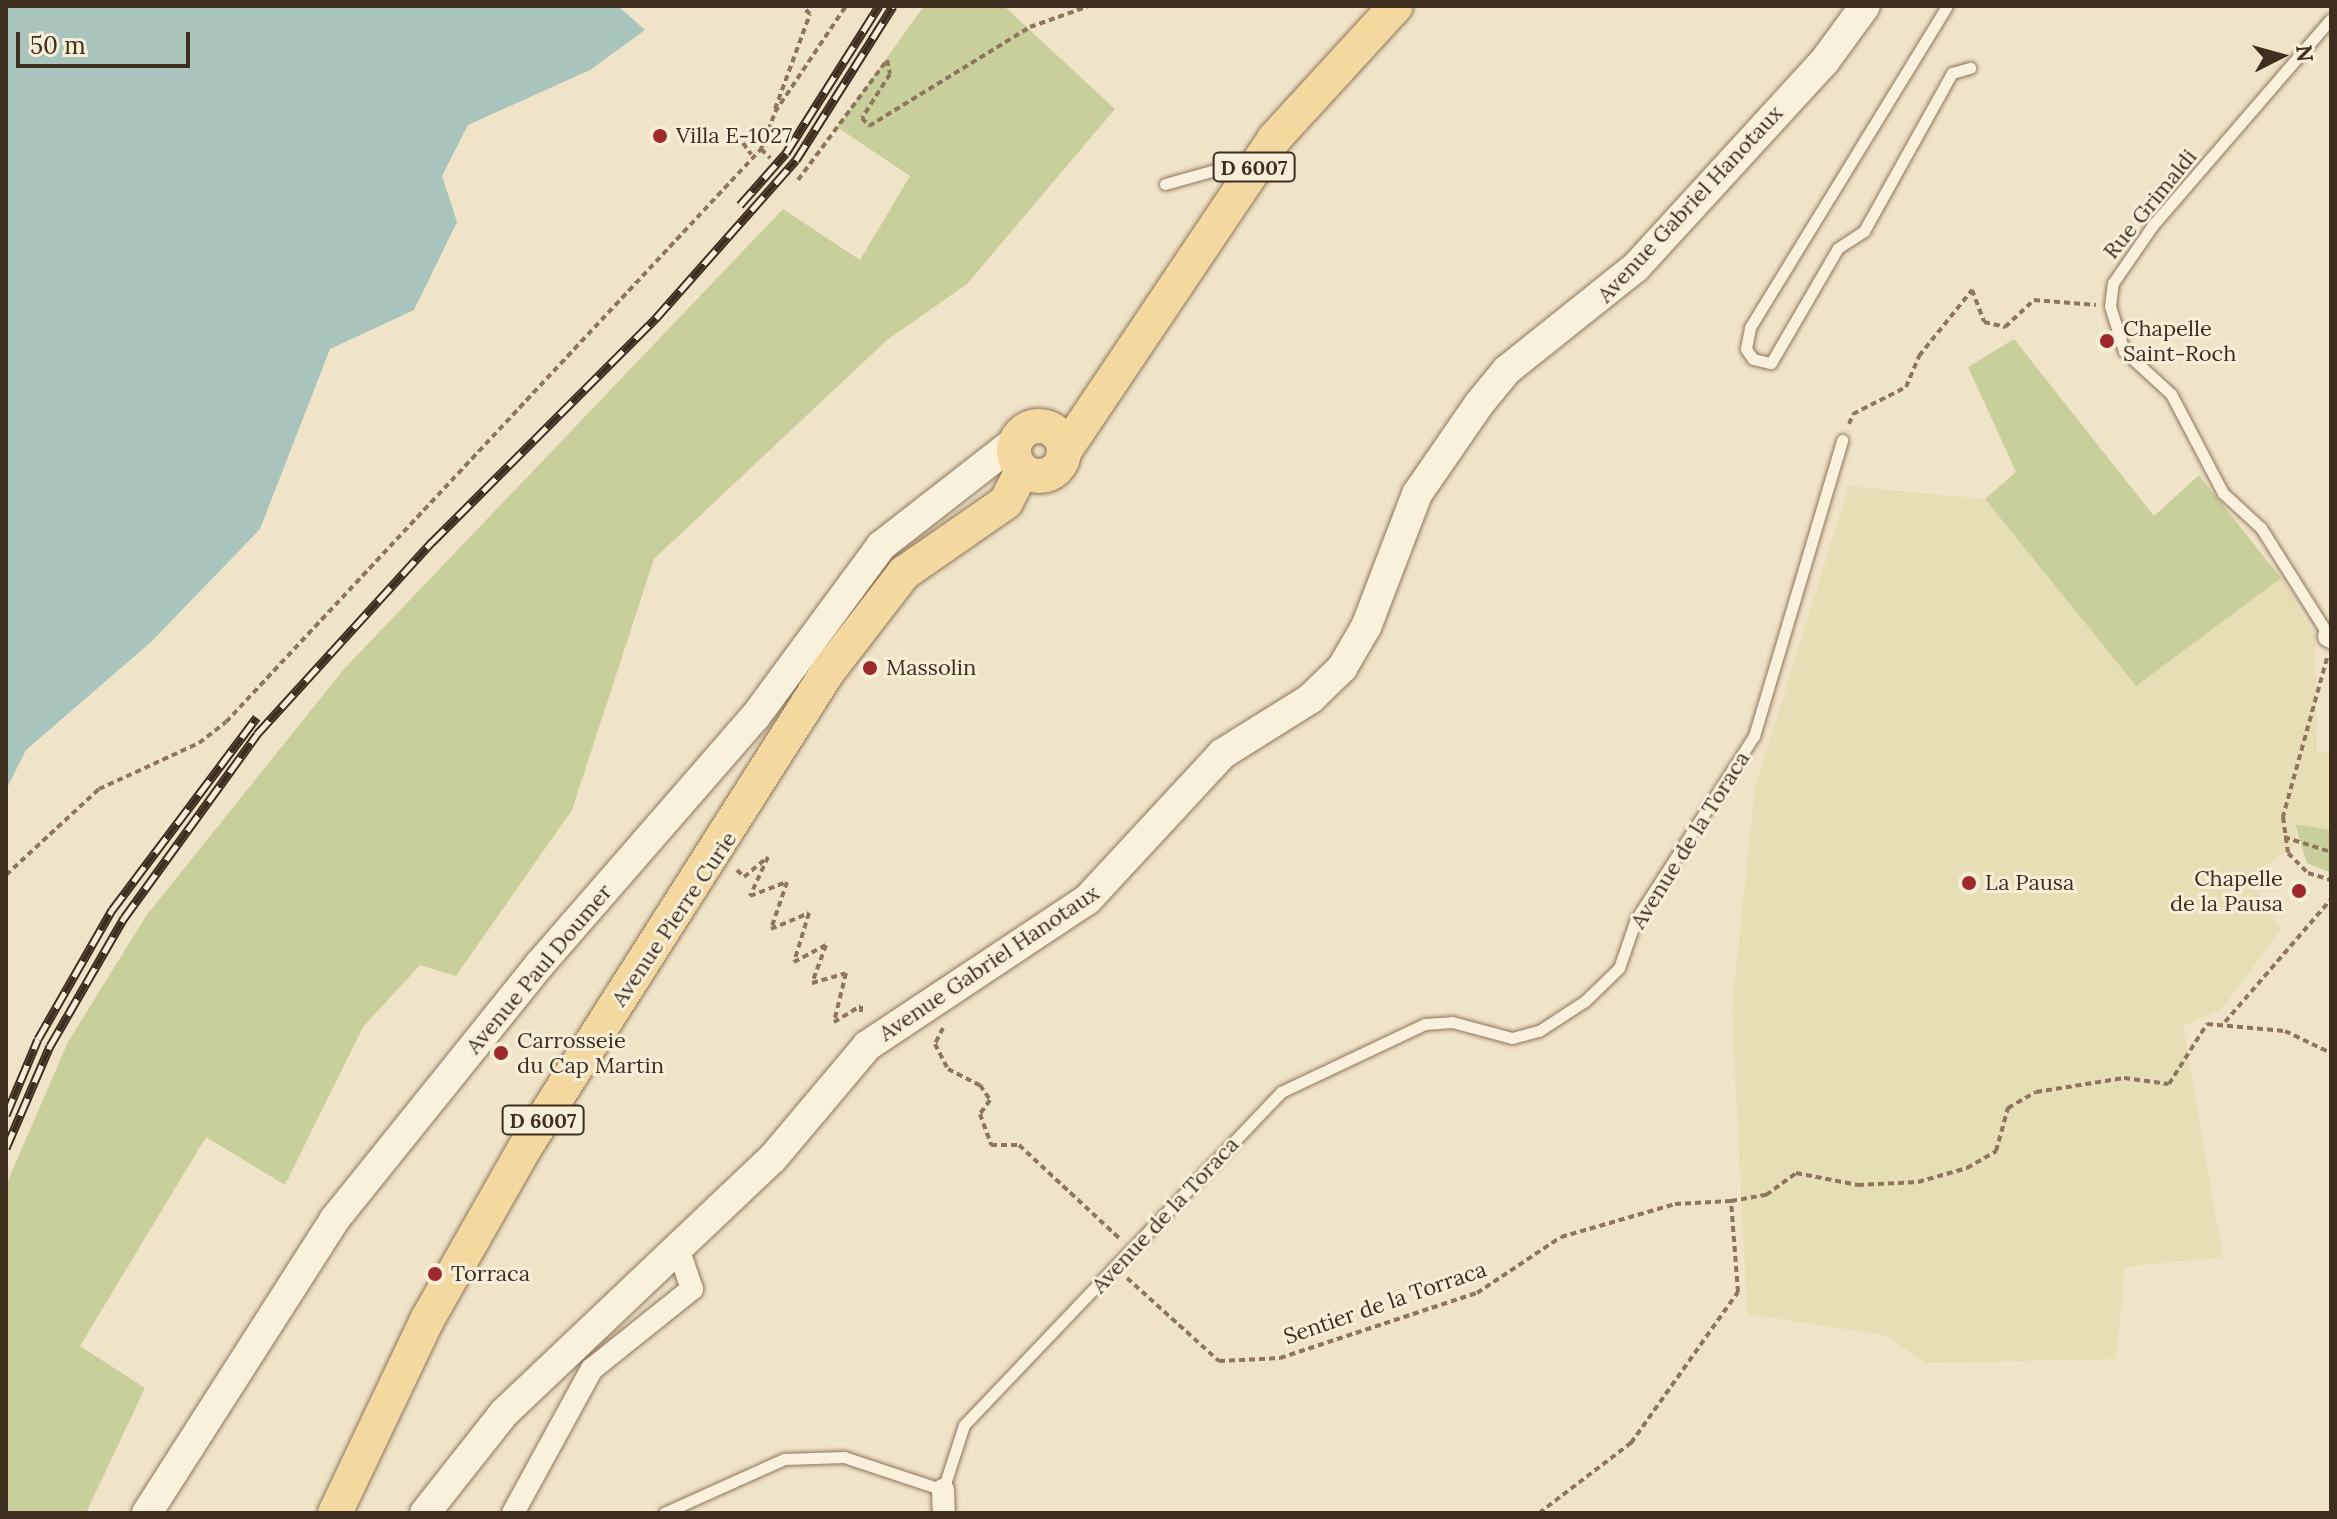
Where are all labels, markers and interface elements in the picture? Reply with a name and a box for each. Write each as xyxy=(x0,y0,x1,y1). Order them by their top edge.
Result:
scale bar xyxy=(20,16,194,66)
north arrow xyxy=(2241,16,2321,96)
text: 50 m xyxy=(30,30,86,61)
text: N xyxy=(2290,44,2320,63)
street label: Avenue Gabriel Hanotaux xyxy=(1592,100,1788,308)
place label: Villa E-1027 xyxy=(676,123,792,149)
marker: Villa E-1027 xyxy=(651,127,669,145)
street label: Rue Grimaldi xyxy=(2098,144,2202,264)
road number: D 6007 xyxy=(1212,151,1296,183)
place label: Chapelle Saint-Roch xyxy=(2123,315,2236,366)
marker: Chapelle Saint-Roch xyxy=(2098,332,2116,350)
place label: Massolin xyxy=(886,655,976,681)
marker: Massolin xyxy=(861,659,879,677)
street label: Avenue de la Toraca xyxy=(1625,746,1755,934)
street label: Avenue Pierre Curie xyxy=(606,827,742,1011)
place label: Chapelle de la Pausa xyxy=(2170,865,2283,916)
place label: La Pausa xyxy=(1985,870,2074,896)
marker: La Pausa xyxy=(1960,874,1978,892)
street label: Avenue Paul Doumer xyxy=(460,879,618,1059)
street label: Avenue Gabriel Hanotaux xyxy=(874,879,1104,1047)
marker: Chapelle de la Pausa xyxy=(2290,882,2308,900)
place label: Carrosseie du Cap Martin xyxy=(517,1027,664,1078)
marker: Carrosseie du Cap Martin xyxy=(492,1044,510,1062)
road number: D 6007 xyxy=(501,1104,585,1136)
street label: Avenue de la Toraca xyxy=(1086,1131,1244,1299)
street label: Sentier de la Torraca xyxy=(1280,1256,1490,1350)
place label: Torraca xyxy=(451,1261,530,1287)
marker: Torraca xyxy=(426,1265,444,1283)

